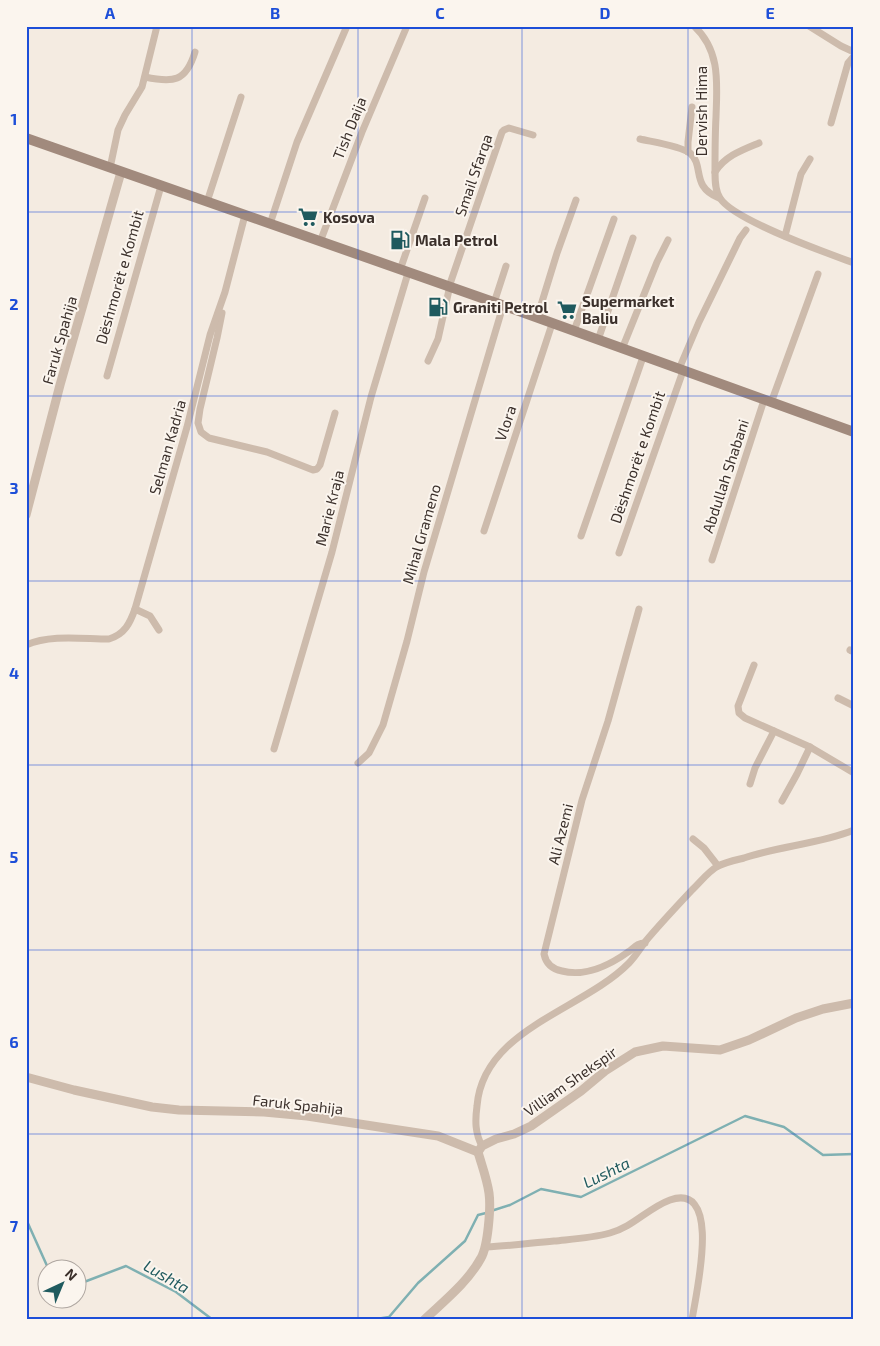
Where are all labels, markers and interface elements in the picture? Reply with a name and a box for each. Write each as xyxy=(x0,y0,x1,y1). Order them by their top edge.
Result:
text: A xyxy=(105,3,116,22)
text: B xyxy=(270,3,280,22)
text: C xyxy=(435,3,445,22)
text: D xyxy=(600,3,611,22)
text: E xyxy=(765,3,775,22)
street label: Dervish Hima xyxy=(692,66,710,156)
street label: Tish Daija xyxy=(328,94,371,162)
text: 1 xyxy=(11,109,17,128)
street label: Smail Sfarqa xyxy=(451,131,495,219)
supermarket icon: Kosova xyxy=(297,206,319,228)
street label: Dëshmorët e Kombit xyxy=(91,208,147,346)
place label: Kosova xyxy=(323,208,375,226)
fuel station icon: Mala Petrol xyxy=(389,229,411,251)
place label: Mala Petrol xyxy=(415,231,498,249)
place label: Supermarket Baliu xyxy=(582,292,674,327)
text: 2 xyxy=(9,294,19,313)
street label: Faruk Spahija xyxy=(38,294,81,387)
fuel station icon: Graniti Petrol xyxy=(427,296,449,318)
place label: Graniti Petrol xyxy=(453,298,548,316)
supermarket icon: Supermarket Baliu xyxy=(556,299,578,321)
street label: Dëshmorët e Kombit xyxy=(606,388,668,525)
street label: Selman Kadria xyxy=(145,397,189,497)
street label: Vlora xyxy=(491,403,519,443)
street label: Abdullah Shabani xyxy=(698,417,752,535)
street label: Marie Kraja xyxy=(311,468,348,548)
text: 3 xyxy=(9,478,19,497)
street label: Mihal Grameno xyxy=(398,482,444,586)
text: 4 xyxy=(9,663,19,682)
street label: Ali Azemi xyxy=(544,802,576,866)
text: 5 xyxy=(10,847,19,866)
text: 6 xyxy=(9,1032,19,1051)
street label: Villiam Shekspir xyxy=(520,1042,620,1120)
street label: Faruk Spahija xyxy=(252,1090,344,1119)
water label: Lushta xyxy=(579,1153,633,1191)
text: 7 xyxy=(10,1216,19,1235)
water label: Lushta xyxy=(141,1255,193,1297)
north arrow xyxy=(38,1258,88,1308)
text: N xyxy=(62,1265,81,1284)

